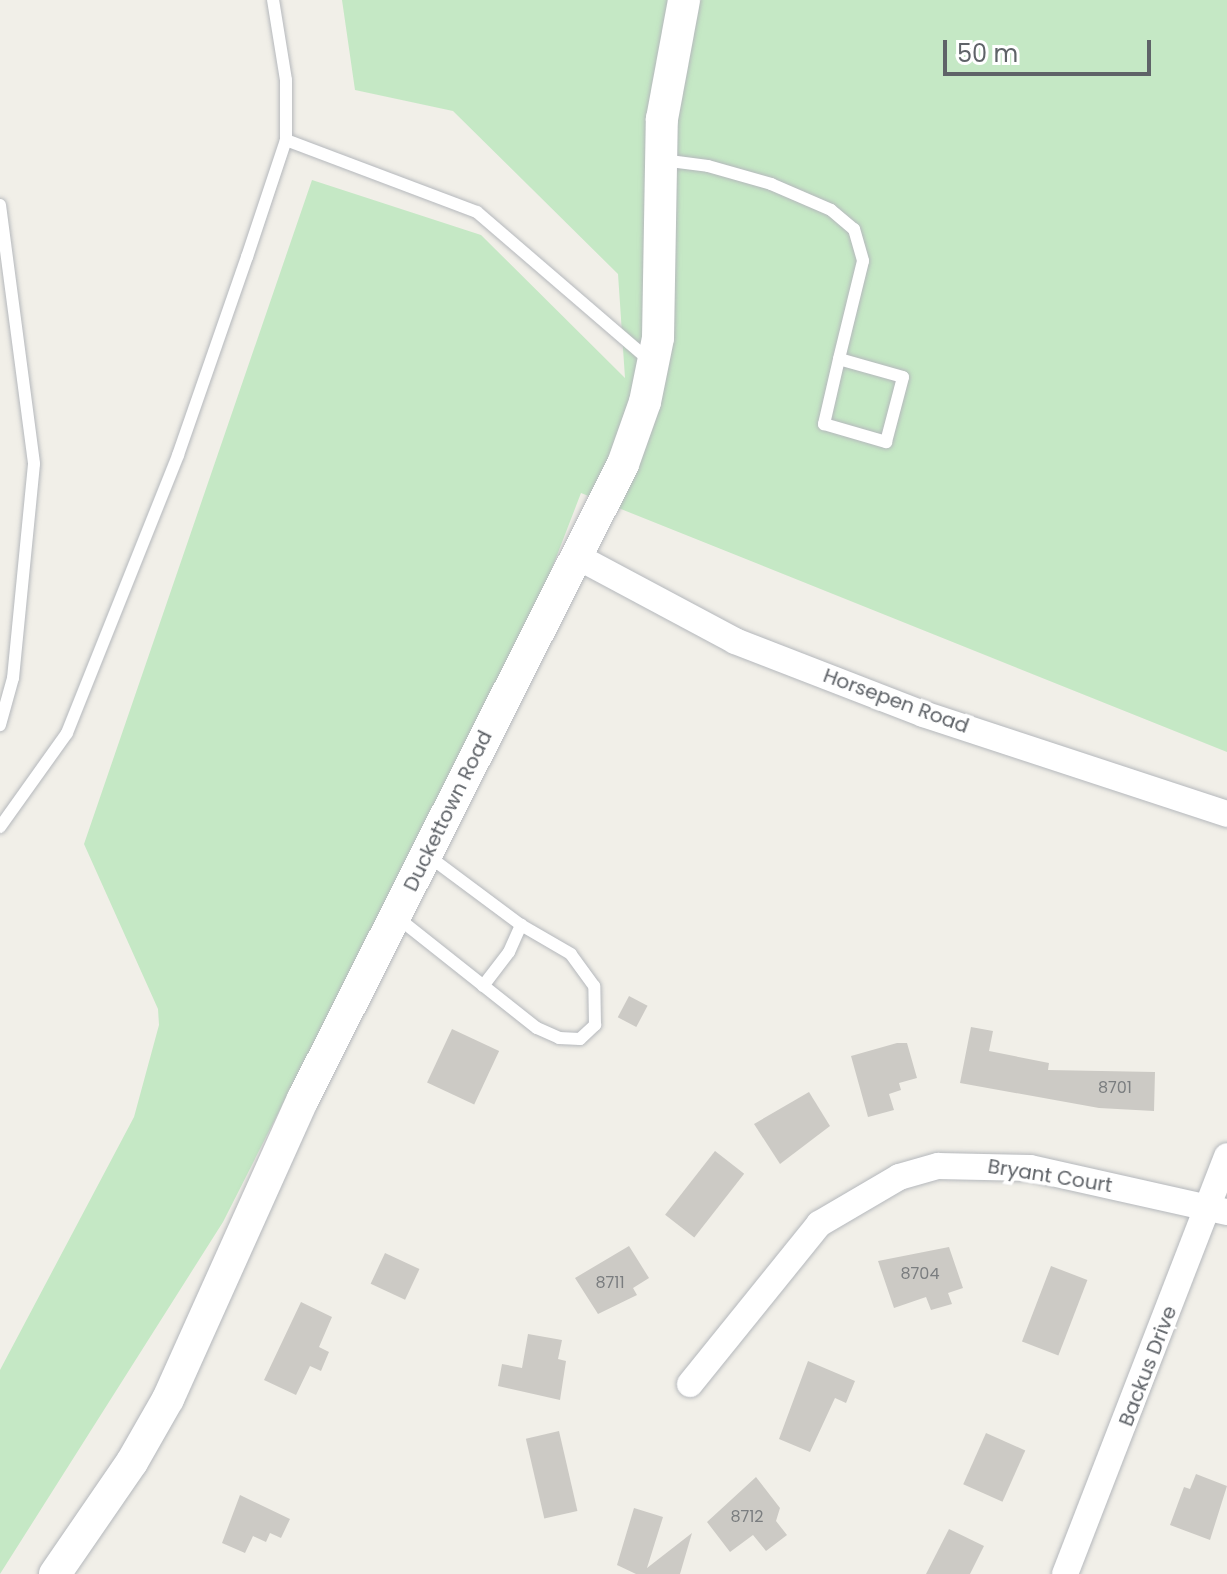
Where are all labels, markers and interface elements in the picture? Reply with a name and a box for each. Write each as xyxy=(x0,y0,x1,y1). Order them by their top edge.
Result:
scale bar xyxy=(947,24,1155,74)
text: 50 m xyxy=(957,37,1018,70)
street label: Horsepen Road xyxy=(820,664,972,738)
street label: Duckettown Road xyxy=(399,727,497,895)
house number: 8701 xyxy=(1098,1078,1132,1098)
street label: Bryant Court xyxy=(986,1154,1114,1198)
house number: 8704 xyxy=(901,1264,939,1284)
house number: 8711 xyxy=(595,1273,625,1293)
street label: Backus Drive xyxy=(1114,1302,1182,1430)
house number: 8712 xyxy=(730,1507,764,1527)

